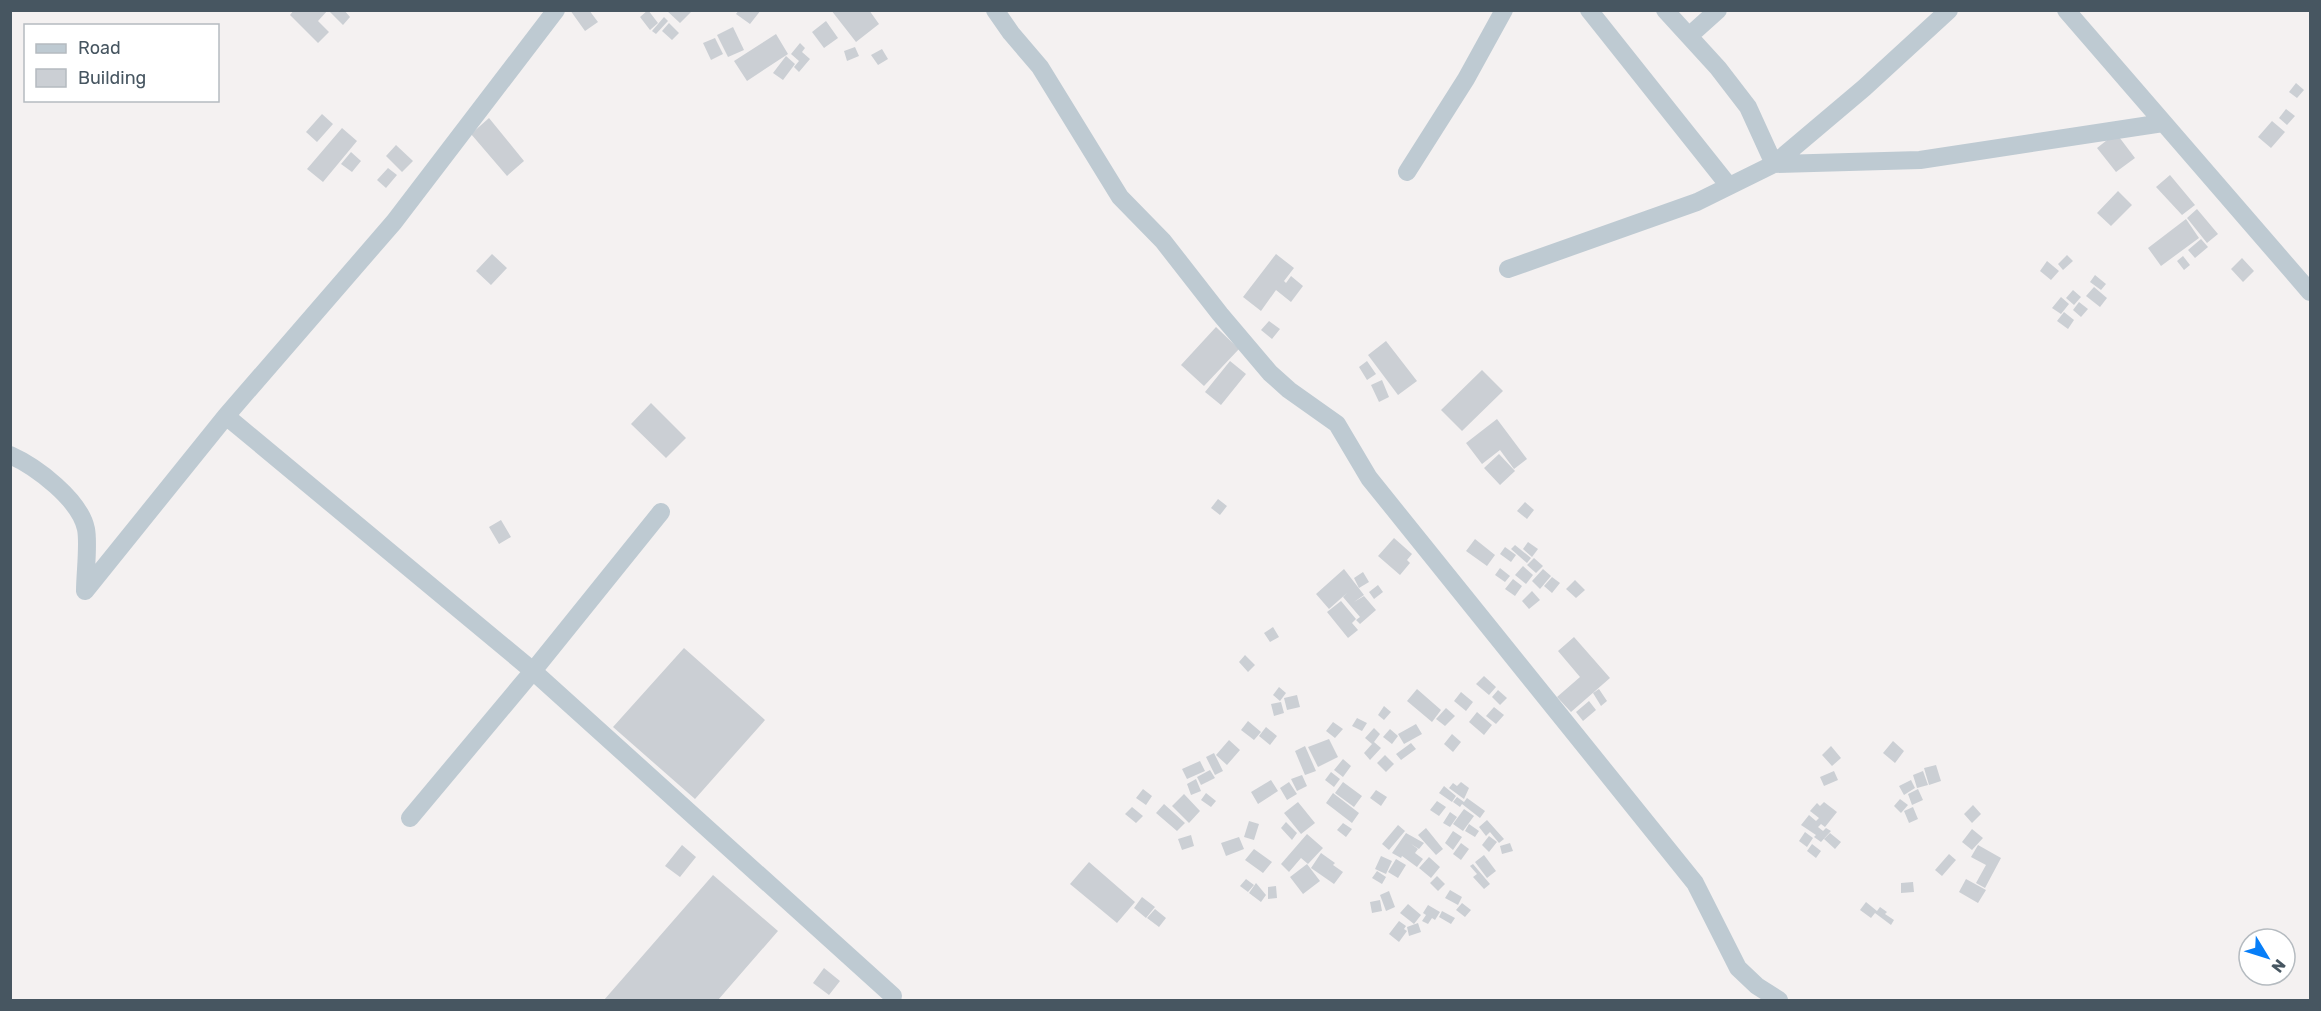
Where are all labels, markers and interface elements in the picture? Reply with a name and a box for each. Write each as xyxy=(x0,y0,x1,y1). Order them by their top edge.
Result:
legend xyxy=(24,24,219,102)
text: Road xyxy=(78,37,121,59)
text: Building xyxy=(78,67,146,89)
north arrow xyxy=(2237,927,2297,987)
text: N xyxy=(2267,956,2289,976)

